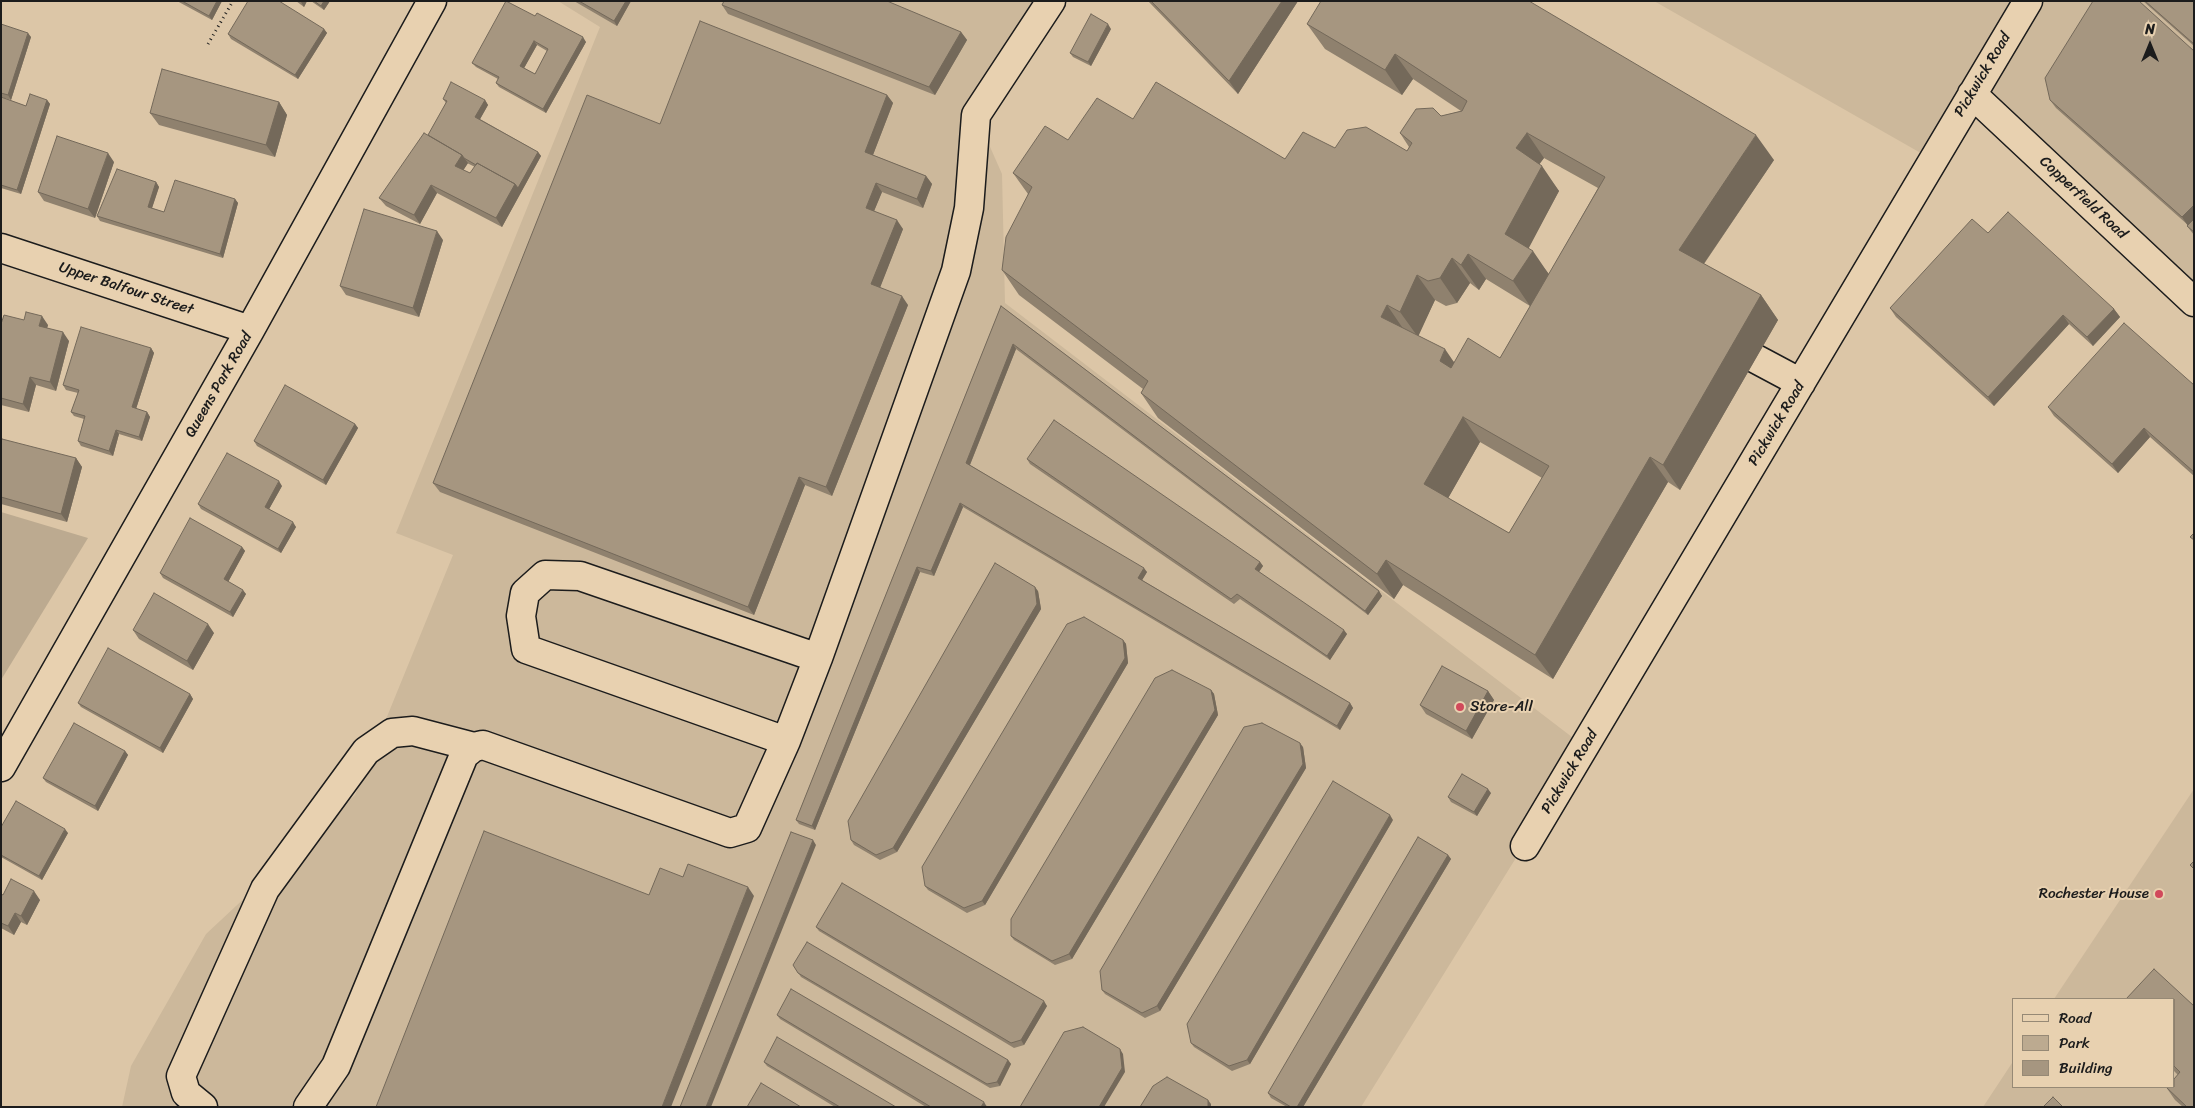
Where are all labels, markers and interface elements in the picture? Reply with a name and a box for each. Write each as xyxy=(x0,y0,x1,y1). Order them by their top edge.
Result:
text: N xyxy=(2145,17,2155,42)
north arrow xyxy=(2125,20,2175,70)
street label: Pickwick Road xyxy=(1951,30,2015,120)
street label: Copperfield Road xyxy=(2035,153,2131,243)
street label: Upper Balfour Street xyxy=(56,259,196,319)
street label: Queens Park Road xyxy=(182,329,256,441)
street label: Pickwick Road xyxy=(1745,379,1809,469)
place label: Store-All xyxy=(1470,698,1533,716)
marker: Store-All xyxy=(1454,701,1466,713)
street label: Pickwick Road xyxy=(1538,727,1602,817)
place label: Rochester House xyxy=(2039,885,2149,903)
marker: Rochester House xyxy=(2153,888,2165,900)
legend xyxy=(2012,998,2175,1088)
text: Road xyxy=(2059,1005,2091,1031)
text: Park xyxy=(2059,1030,2090,1056)
text: Building xyxy=(2059,1055,2113,1081)

